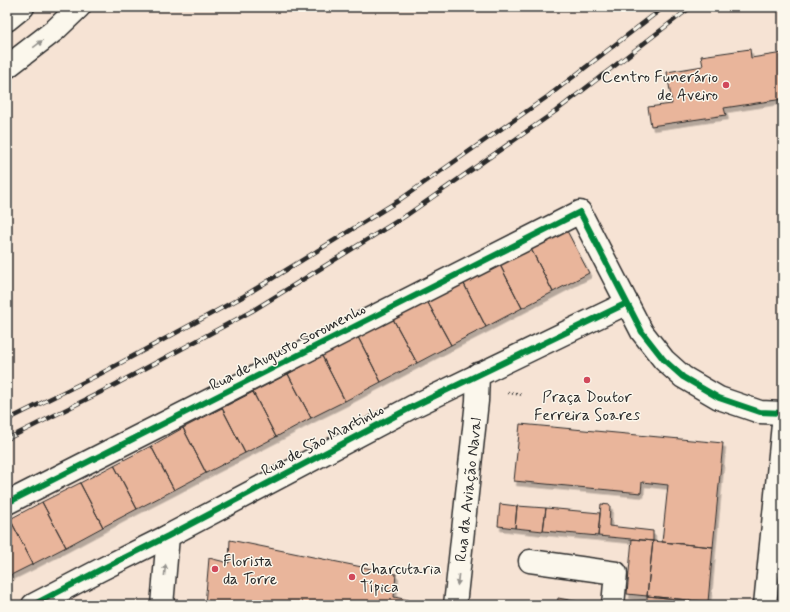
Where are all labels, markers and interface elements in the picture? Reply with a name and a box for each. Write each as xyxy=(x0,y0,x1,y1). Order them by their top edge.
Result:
one-way arrow xyxy=(33,40,43,48)
place label: Centro Funerário de Aveiro xyxy=(602,67,718,106)
marker: Centro Funerário de Aveiro xyxy=(721,80,731,90)
street label: Rua de Augusto Soromenho xyxy=(206,299,370,396)
marker: Praça Doutor Ferreira Soares xyxy=(582,375,592,385)
place label: Praça Doutor Ferreira Soares xyxy=(534,387,640,426)
street label: Rua de São Martinho xyxy=(258,399,388,482)
street label: Rua da Aviação Naval xyxy=(451,417,487,563)
place label: Florista da Torre xyxy=(223,551,278,590)
place label: Charcutaria Típica xyxy=(360,559,441,598)
one-way arrow xyxy=(162,564,168,576)
marker: Florista da Torre xyxy=(210,564,220,574)
marker: Charcutaria Típica xyxy=(347,572,357,582)
one-way arrow xyxy=(455,574,461,586)

